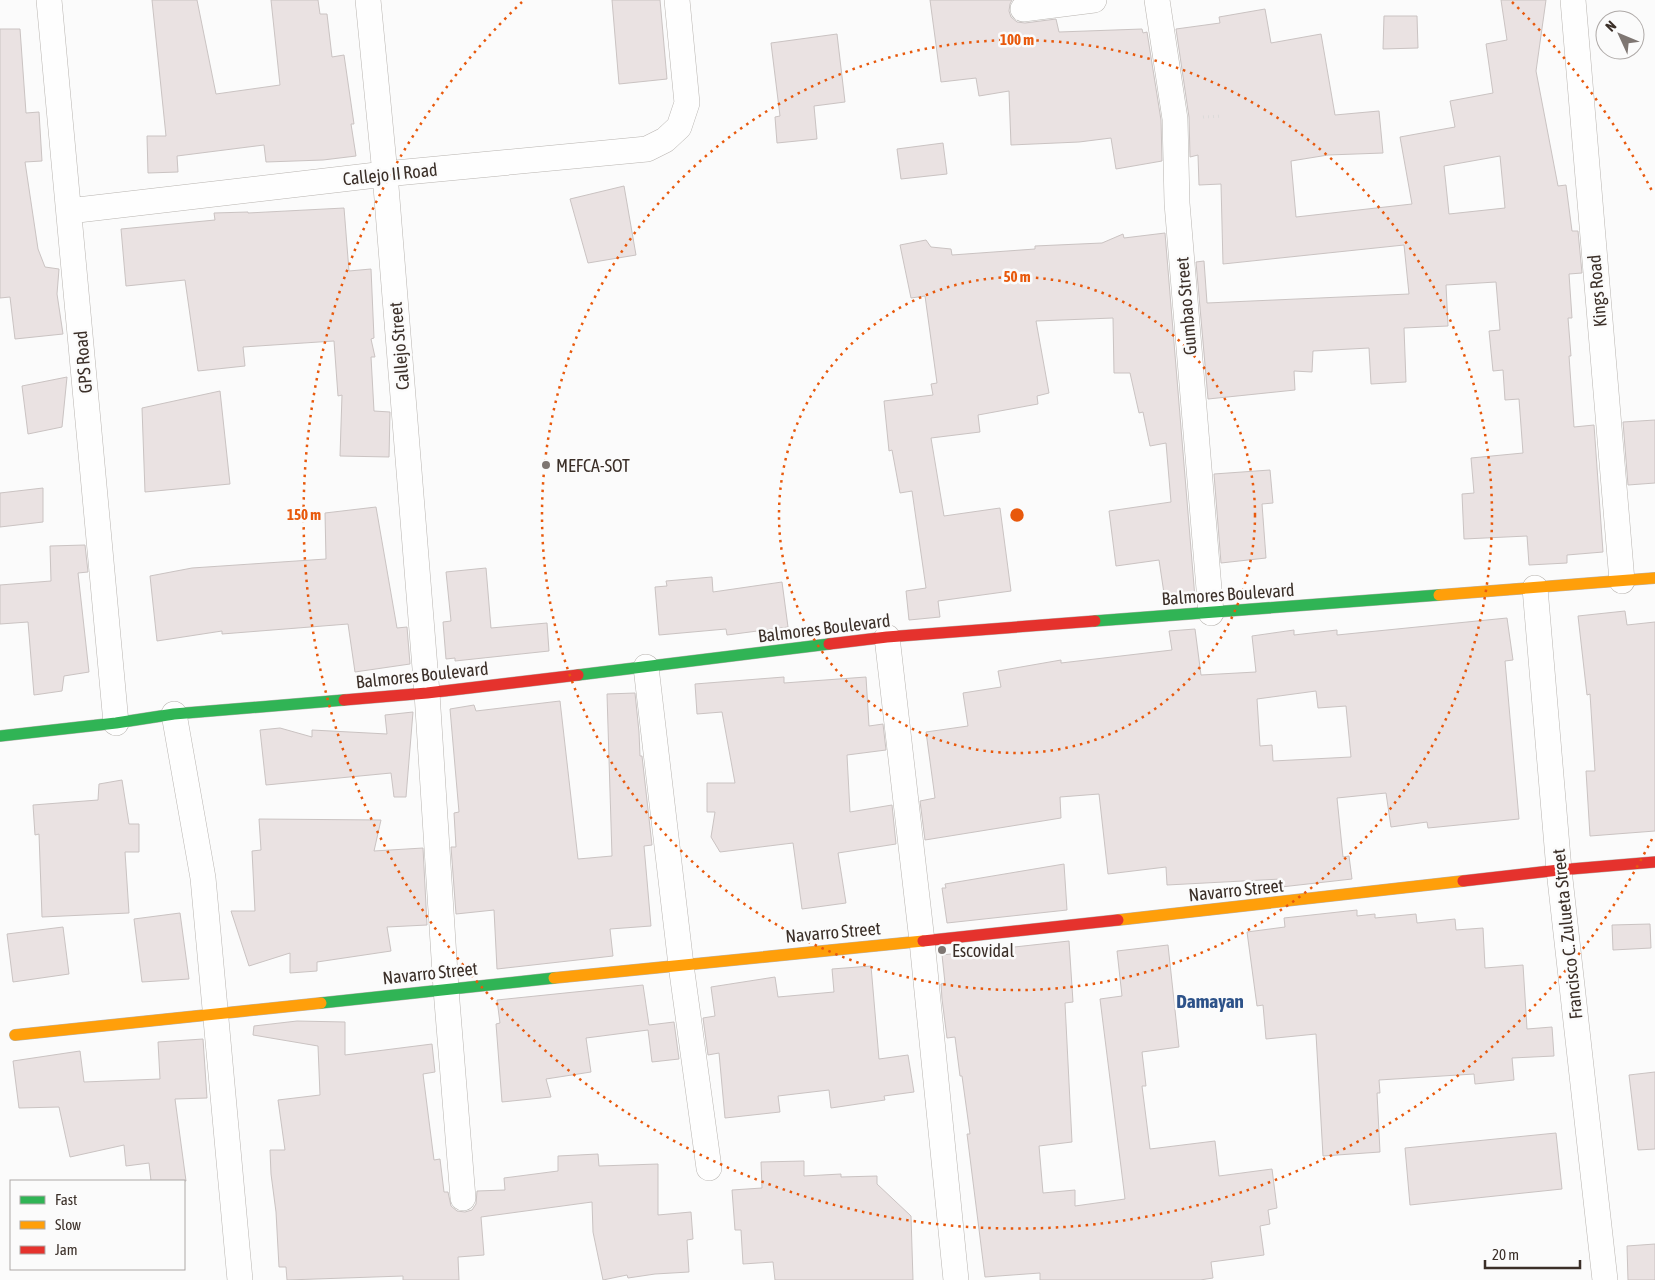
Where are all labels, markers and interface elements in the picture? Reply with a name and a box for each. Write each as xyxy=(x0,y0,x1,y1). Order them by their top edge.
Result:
north arrow xyxy=(1595,10,1645,60)
text: N xyxy=(1602,17,1619,34)
text: 100 m xyxy=(1000,31,1034,48)
street label: Callejo II Road xyxy=(342,159,438,189)
street label: Kings Road xyxy=(1583,254,1611,328)
street label: Gumbao Street xyxy=(1171,256,1201,356)
text: 50 m xyxy=(1004,268,1031,285)
street label: Callejo Street xyxy=(385,301,413,391)
street label: GPS Road xyxy=(70,330,96,394)
place label: MEFCA-SOT xyxy=(556,455,630,476)
marker: MEFCA-SOT xyxy=(540,459,552,471)
text: 150 m xyxy=(287,506,321,523)
centre of rings xyxy=(1008,506,1026,524)
street label: Balmores Boulevard xyxy=(1161,579,1295,609)
street label: Balmores Boulevard xyxy=(757,609,891,647)
street label: Balmores Boulevard xyxy=(355,658,489,692)
street label: Francisco C. Zulueta Street xyxy=(1548,848,1586,1020)
street label: Navarro Street xyxy=(1187,875,1285,905)
street label: Navarro Street xyxy=(784,917,882,947)
place label: Escovidal xyxy=(952,940,1014,961)
marker: Escovidal xyxy=(936,944,948,956)
street label: Navarro Street xyxy=(381,958,479,988)
district label: Damayan xyxy=(1176,990,1244,1012)
legend xyxy=(10,1180,185,1270)
text: Fast xyxy=(55,1191,77,1208)
text: Slow xyxy=(55,1216,81,1233)
scale bar xyxy=(1485,1238,1580,1270)
text: Jam xyxy=(55,1241,78,1258)
text: 20 m xyxy=(1492,1246,1519,1263)

